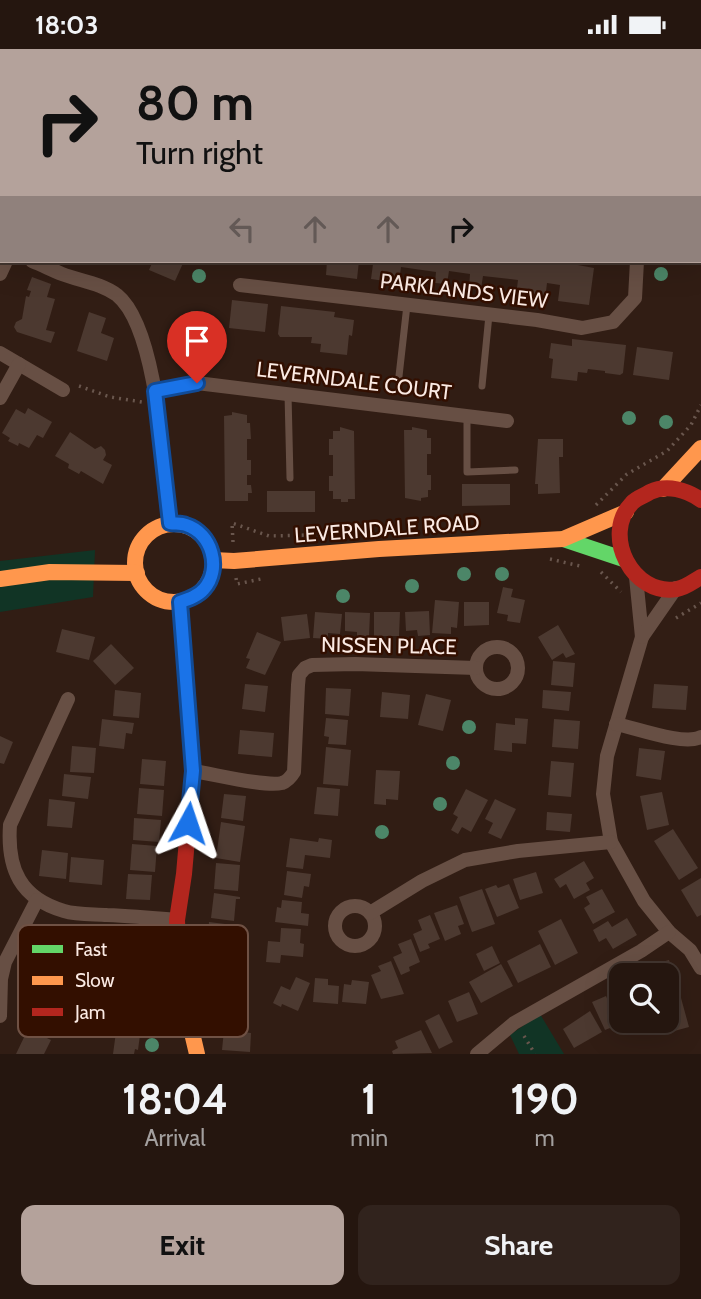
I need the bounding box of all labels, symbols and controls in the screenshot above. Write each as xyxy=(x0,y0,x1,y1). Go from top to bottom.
text: 18:03 xyxy=(35,9,98,41)
text: 80 m xyxy=(136,73,254,132)
icon: right xyxy=(21,77,112,168)
text: Turn right xyxy=(136,133,263,172)
icon: left xyxy=(223,210,261,248)
icon: ahead xyxy=(296,210,334,248)
icon: ahead xyxy=(369,210,407,248)
icon: right xyxy=(442,210,480,248)
street label: PARKLANDS VIEW xyxy=(379,268,549,313)
pin xyxy=(167,311,227,383)
icon: arrive xyxy=(178,322,216,360)
street label: LEVERNDALE COURT xyxy=(255,356,453,405)
street label: LEVERNDALE ROAD xyxy=(293,510,480,547)
street label: NISSEN PLACE xyxy=(321,632,457,659)
position arrow xyxy=(151,786,225,860)
legend xyxy=(18,925,248,1037)
text: Fast xyxy=(75,938,108,961)
map controls xyxy=(609,963,679,1033)
button: search xyxy=(609,963,679,1033)
text: Slow xyxy=(75,969,115,992)
text: Jam xyxy=(74,1001,105,1024)
text: 18:04 xyxy=(122,1073,228,1125)
text: 1 xyxy=(361,1073,377,1125)
text: 190 xyxy=(510,1073,579,1125)
text: Arrival xyxy=(144,1124,206,1152)
text: min xyxy=(350,1124,388,1152)
text: m xyxy=(534,1124,555,1152)
button: Exit xyxy=(21,1205,344,1285)
button: Share xyxy=(358,1205,680,1285)

